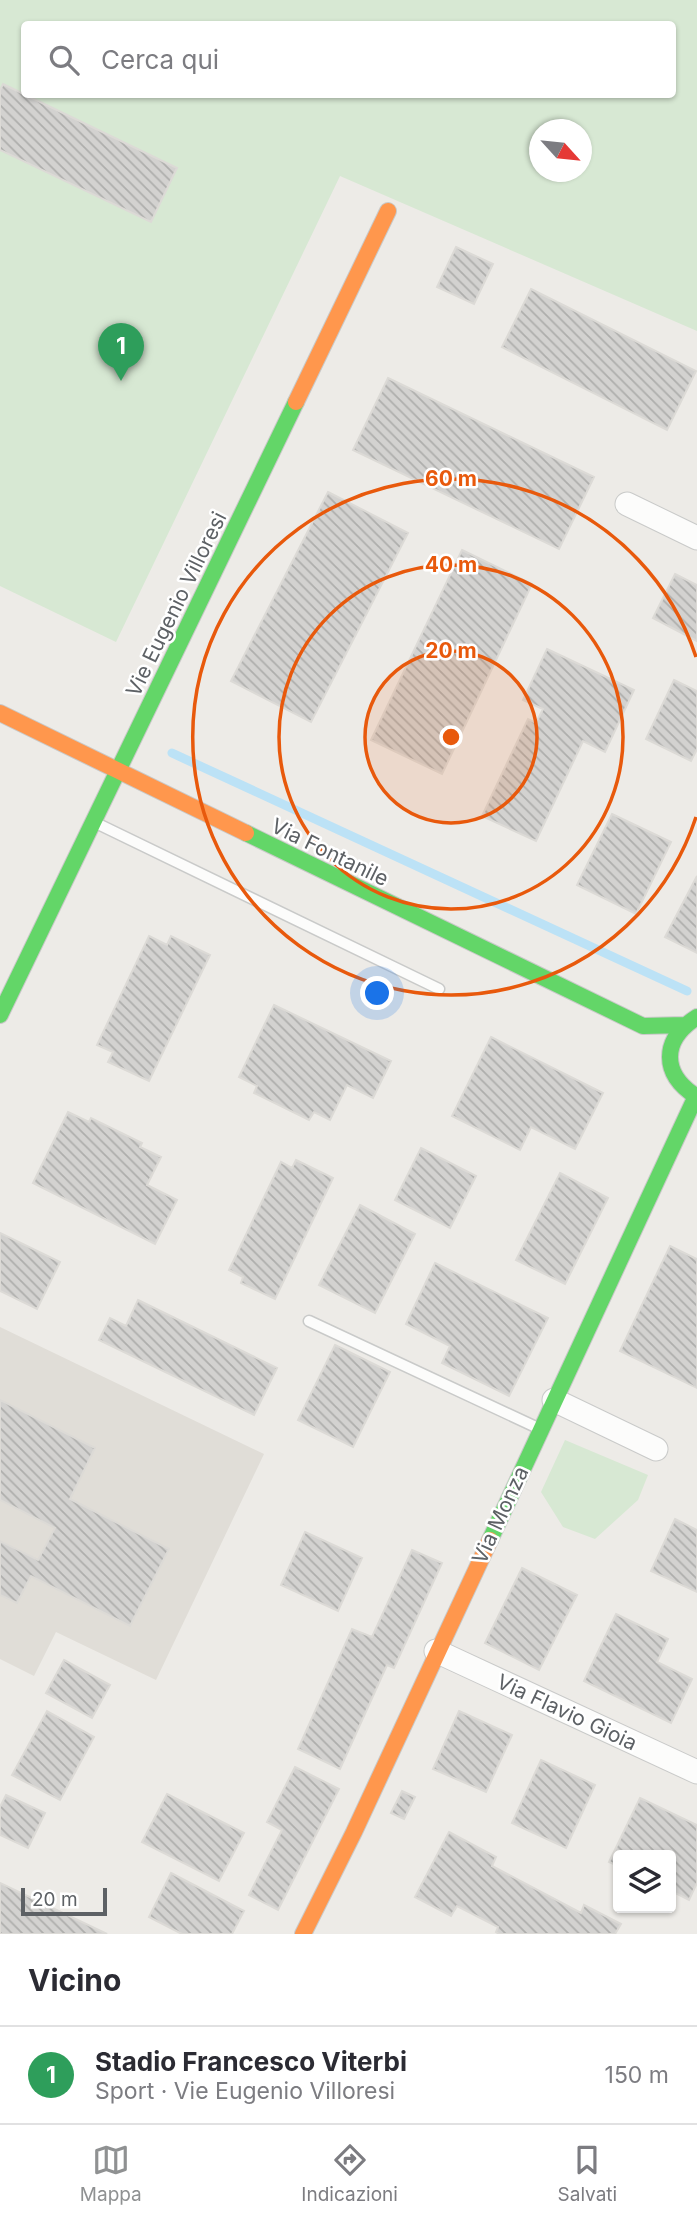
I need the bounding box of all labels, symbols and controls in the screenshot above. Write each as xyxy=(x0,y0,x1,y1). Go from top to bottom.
search box xyxy=(21,21,676,98)
icon: search xyxy=(45,41,83,79)
text: Cerca qui xyxy=(101,44,219,75)
north arrow xyxy=(529,119,592,182)
pin: 1 xyxy=(98,323,144,381)
text: 60 m xyxy=(425,466,477,491)
street label: Vie Eugenio Villoresi xyxy=(120,508,232,700)
text: 40 m xyxy=(425,552,477,577)
text: 20 m xyxy=(425,638,477,663)
centre of rings xyxy=(439,725,463,749)
street label: Via Fontanile xyxy=(267,813,393,891)
your location xyxy=(360,976,394,1010)
street label: Via Monza xyxy=(467,1462,533,1568)
street label: Via Flavio Gioia xyxy=(493,1669,641,1755)
map controls xyxy=(613,1850,676,1913)
button: layers xyxy=(613,1850,676,1913)
scale bar xyxy=(21,1885,107,1917)
text: 20 m xyxy=(32,1888,78,1911)
text: Vicino xyxy=(28,1962,121,1998)
text: Stadio Francesco Viterbi xyxy=(95,2046,407,2077)
text: 1 xyxy=(46,2061,56,2089)
text: 150 m xyxy=(605,2061,669,2089)
text: Sport · Vie Eugenio Villoresi xyxy=(95,2077,395,2105)
tab: Mappa xyxy=(80,2141,142,2206)
tab: Indicazioni xyxy=(301,2141,398,2206)
tab: Salvati xyxy=(558,2141,617,2206)

